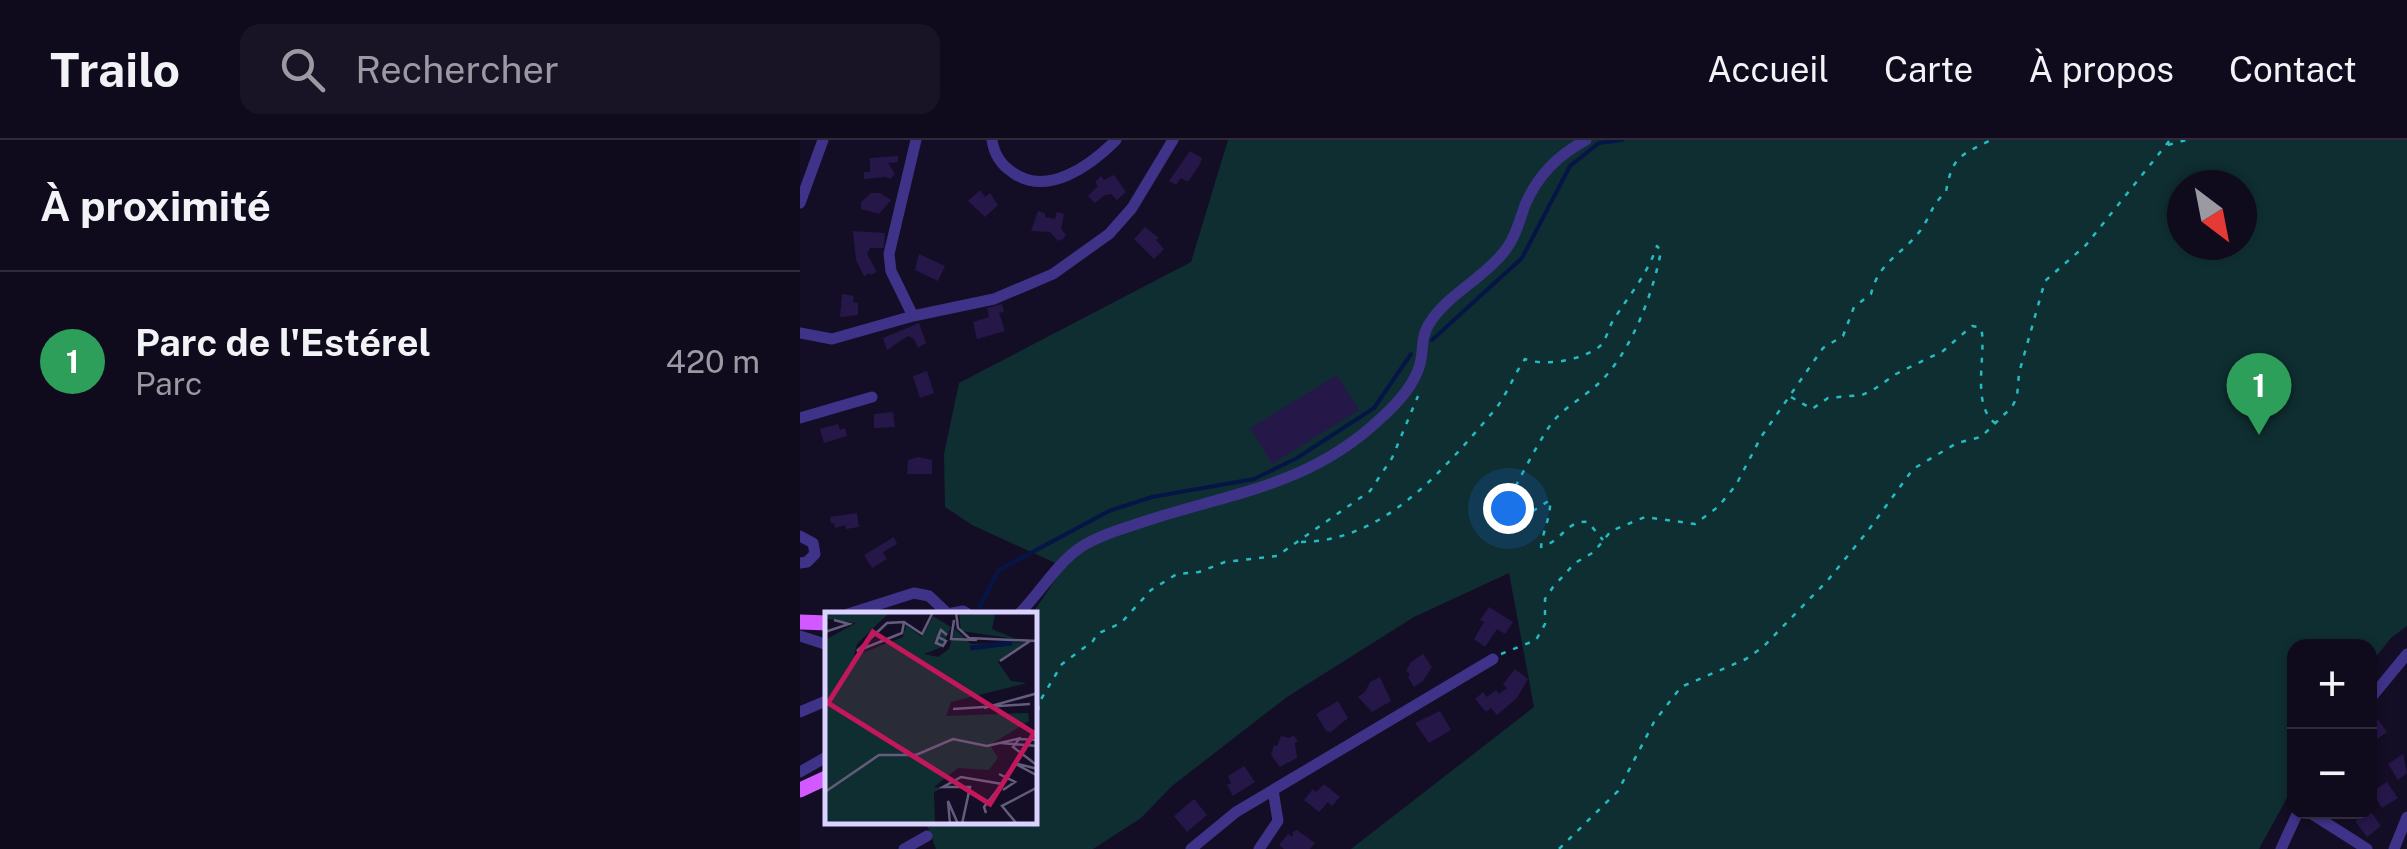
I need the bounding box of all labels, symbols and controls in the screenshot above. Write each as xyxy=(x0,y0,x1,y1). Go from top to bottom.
search box xyxy=(240,24,940,114)
text: Trailo xyxy=(50,41,180,98)
icon: search xyxy=(275,42,330,97)
text: Rechercher xyxy=(355,47,559,92)
text: Accueil xyxy=(1707,49,1829,90)
text: Carte xyxy=(1884,49,1973,90)
text: À propos xyxy=(2028,49,2174,90)
text: Contact xyxy=(2229,49,2357,90)
north arrow xyxy=(2167,170,2257,260)
text: À proximité xyxy=(40,181,271,230)
text: Parc de l'Estérel xyxy=(135,320,431,365)
text: 1 xyxy=(66,343,79,380)
text: 420 m xyxy=(666,343,760,380)
pin: 1 xyxy=(2226,352,2292,435)
text: Parc xyxy=(135,365,202,402)
your location xyxy=(1483,483,1534,534)
inset map xyxy=(825,612,1038,824)
map controls xyxy=(2287,639,2377,819)
button: + xyxy=(2287,639,2377,729)
button: − xyxy=(2287,729,2377,819)

